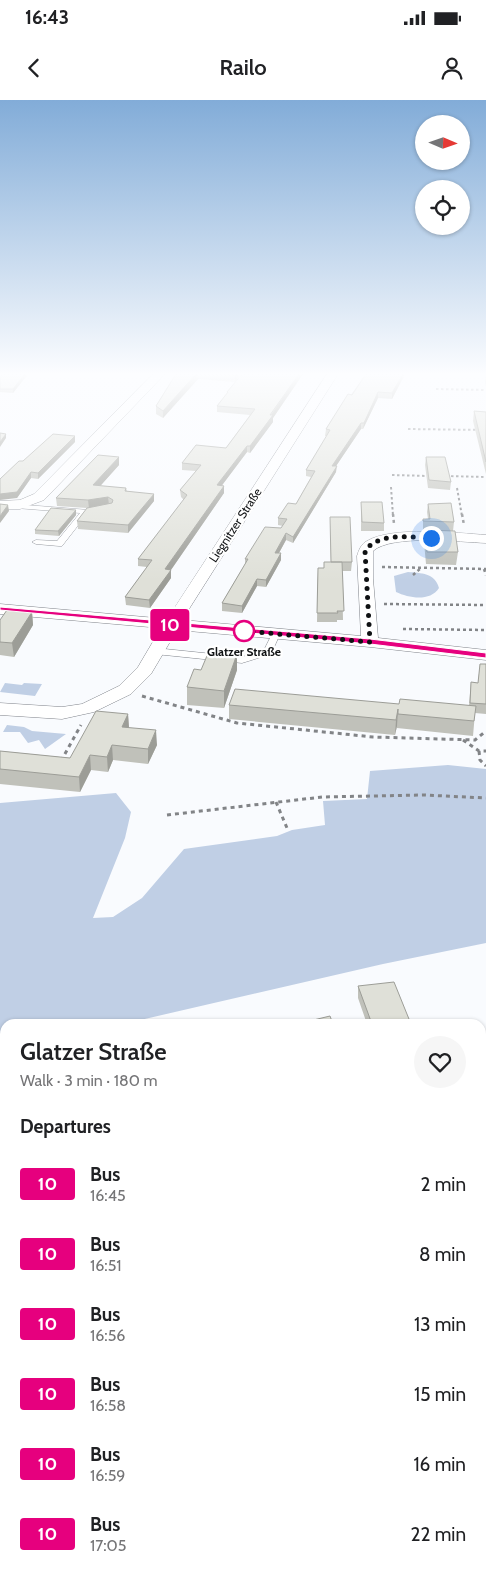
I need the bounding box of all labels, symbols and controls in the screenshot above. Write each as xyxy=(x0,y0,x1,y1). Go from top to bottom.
text: 16:43 xyxy=(25,6,69,29)
icon: back xyxy=(20,54,48,82)
text: Railo xyxy=(219,54,267,81)
icon: person xyxy=(438,54,466,82)
north arrow xyxy=(415,115,470,170)
map controls xyxy=(415,115,470,235)
button: locate xyxy=(415,180,470,235)
street label: Liegnitzer Straße xyxy=(205,485,265,565)
your location xyxy=(419,526,444,551)
line badge: 10 xyxy=(148,609,192,641)
text: 10 xyxy=(160,614,180,636)
marker: Glatzer Straße xyxy=(233,620,255,642)
place label: Glatzer Straße xyxy=(207,644,281,659)
button: heart xyxy=(414,1036,466,1088)
text: Glatzer Straße xyxy=(20,1037,167,1066)
text: Walk · 3 min · 180 m xyxy=(20,1071,157,1090)
text: Departures xyxy=(20,1115,111,1138)
text: Bus xyxy=(90,1163,120,1186)
text: 10 xyxy=(38,1173,57,1195)
text: 2 min xyxy=(420,1173,466,1196)
text: 16:45 xyxy=(90,1186,126,1205)
text: Bus xyxy=(90,1233,120,1256)
text: 10 xyxy=(38,1243,57,1265)
text: 8 min xyxy=(419,1243,466,1266)
text: 16:51 xyxy=(90,1256,122,1275)
text: Bus xyxy=(90,1303,120,1326)
text: 10 xyxy=(38,1313,57,1335)
text: 13 min xyxy=(414,1313,466,1336)
text: 16:56 xyxy=(90,1326,125,1345)
text: Bus xyxy=(90,1373,120,1396)
text: 10 xyxy=(38,1383,57,1405)
text: 15 min xyxy=(414,1383,466,1406)
text: 16:58 xyxy=(90,1396,126,1415)
text: Bus xyxy=(90,1443,120,1466)
text: 10 xyxy=(38,1453,57,1475)
text: 16 min xyxy=(413,1453,466,1476)
text: 16:59 xyxy=(90,1466,125,1485)
text: Bus xyxy=(90,1513,120,1536)
text: 10 xyxy=(38,1523,57,1545)
text: 22 min xyxy=(411,1523,466,1546)
text: 17:05 xyxy=(90,1536,126,1555)

